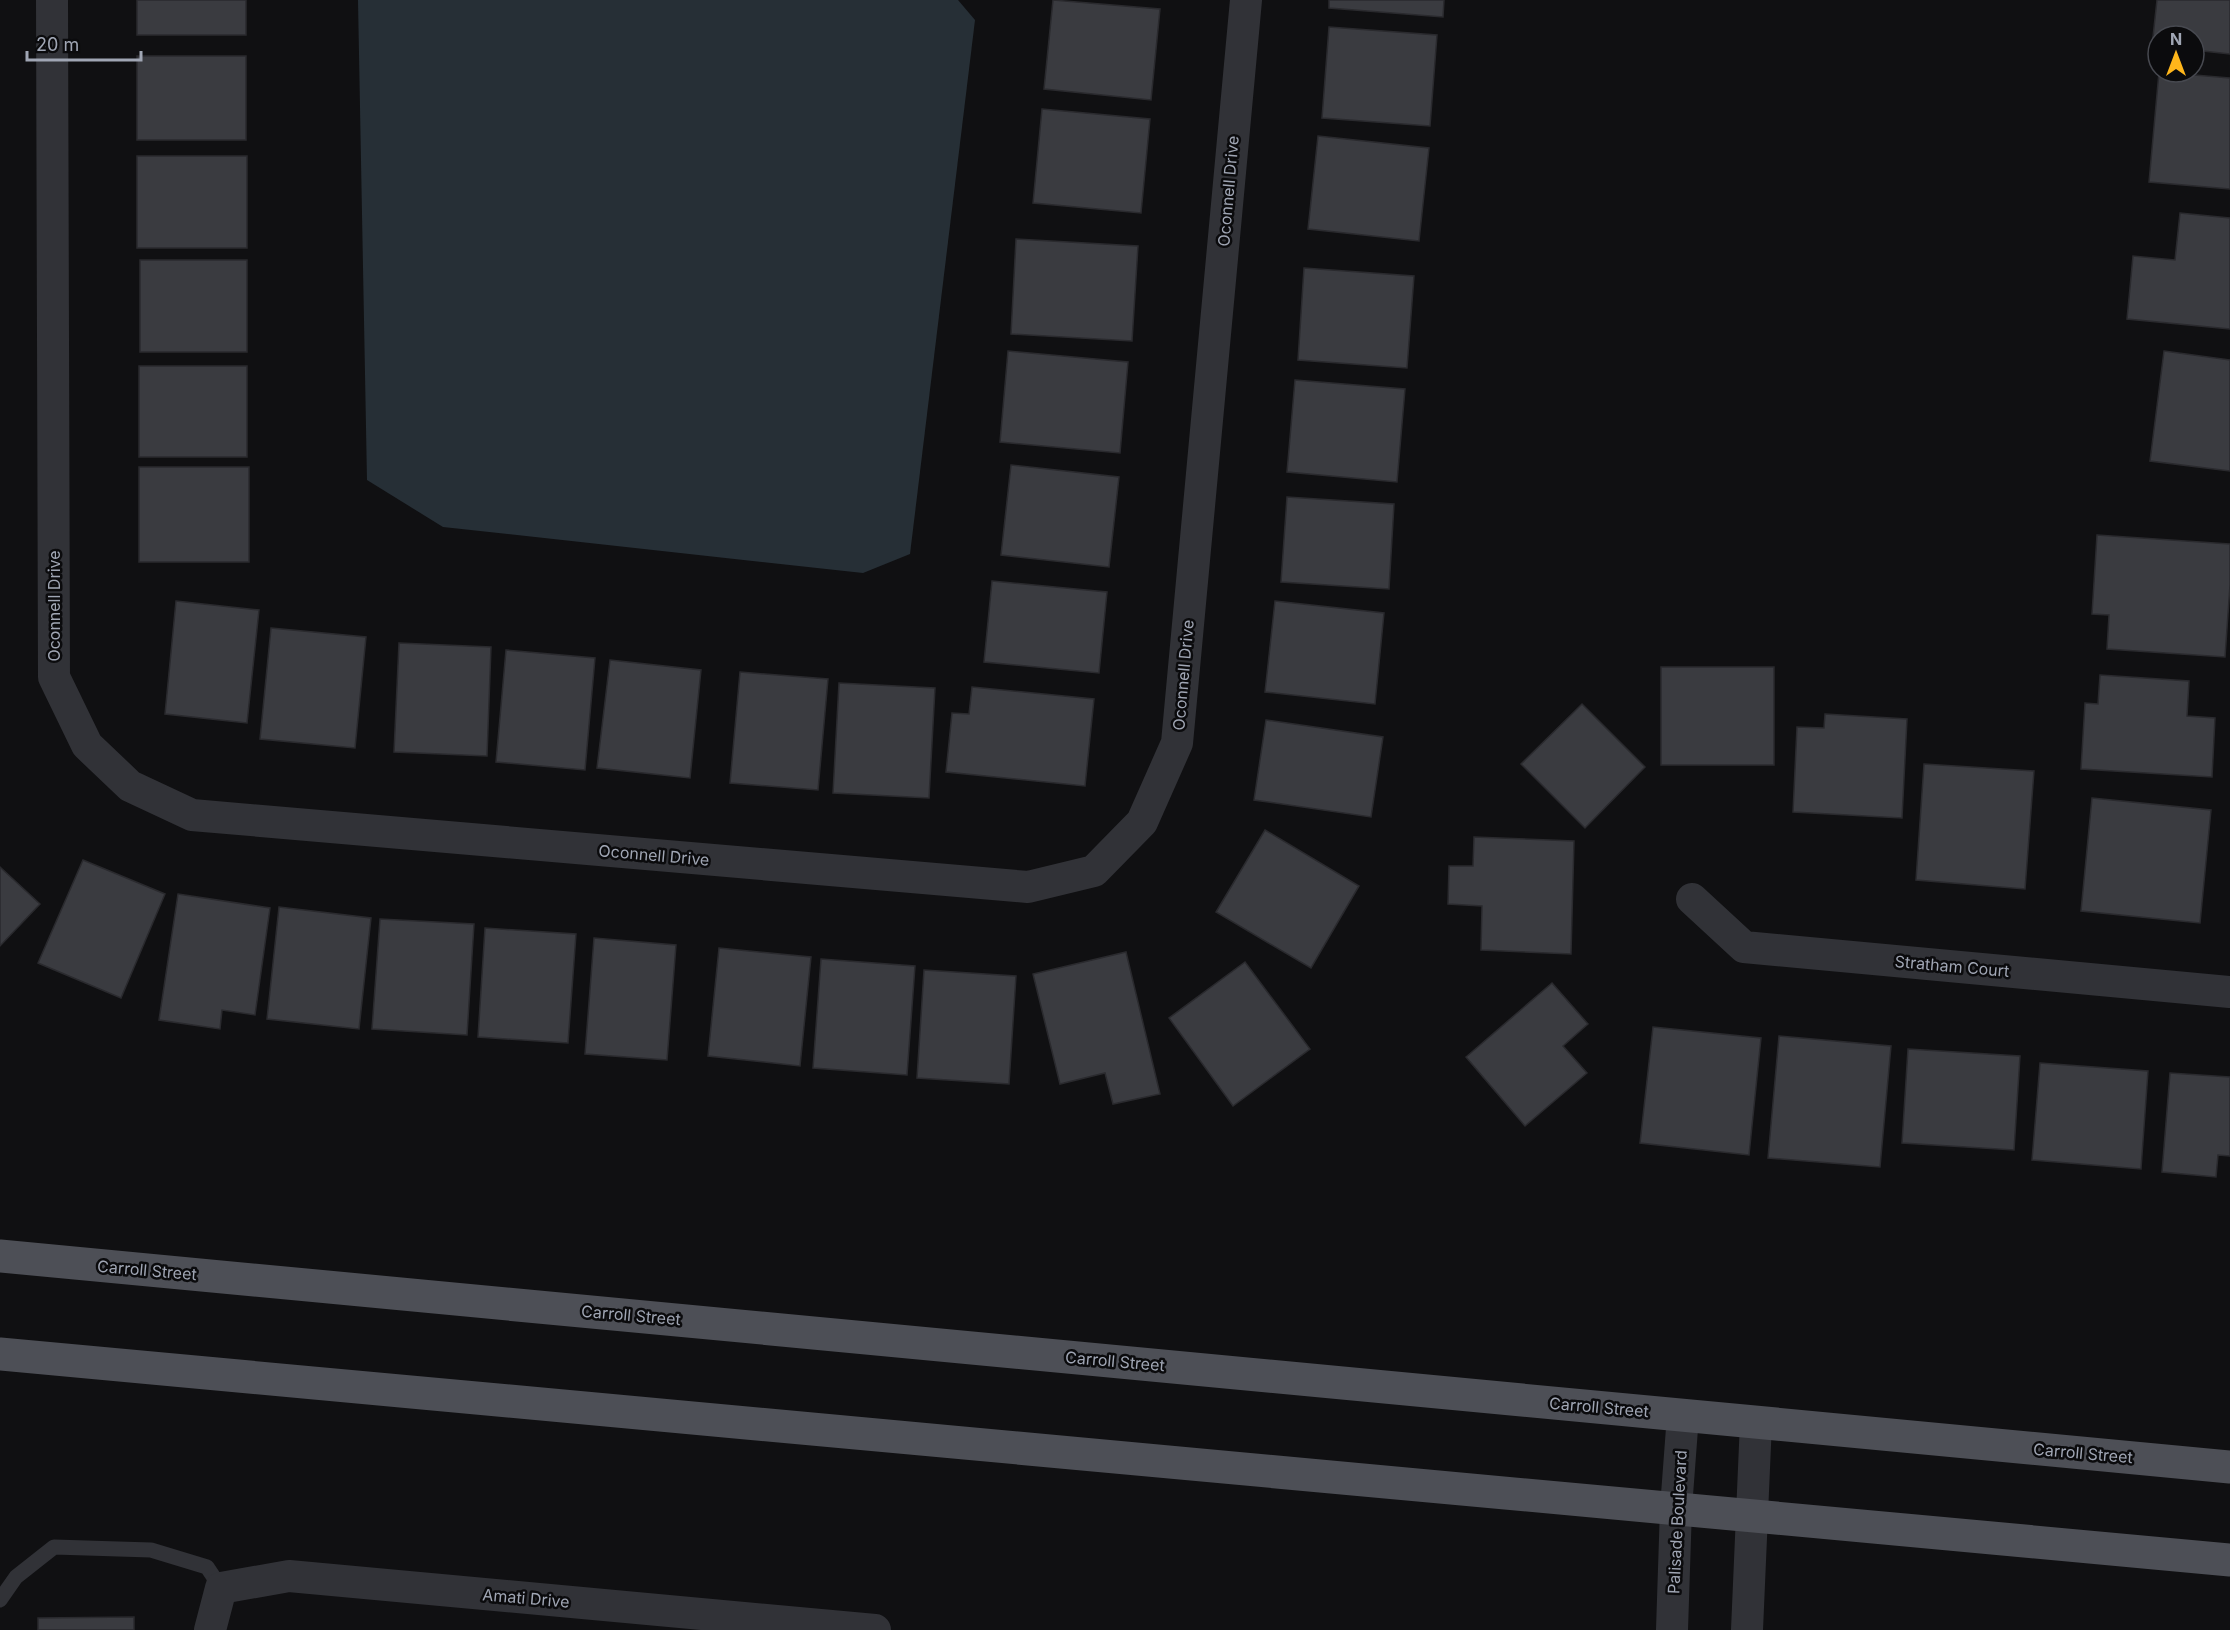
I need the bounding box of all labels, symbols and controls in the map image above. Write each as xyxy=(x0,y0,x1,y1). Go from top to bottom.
scale bar xyxy=(27,24,141,62)
north arrow xyxy=(2146,24,2206,84)
text: N xyxy=(2170,29,2182,49)
text: 20 m xyxy=(36,34,79,55)
street label: Oconnell Drive xyxy=(1213,135,1243,247)
street label: Oconnell Drive xyxy=(44,550,64,662)
street label: Oconnell Drive xyxy=(1168,619,1198,731)
street label: Oconnell Drive xyxy=(598,840,710,870)
street label: Stratham Court xyxy=(1894,951,2010,981)
street label: Carroll Street xyxy=(96,1256,198,1284)
street label: Carroll Street xyxy=(580,1301,682,1329)
street label: Carroll Street xyxy=(1064,1347,1166,1375)
street label: Carroll Street xyxy=(1548,1393,1650,1421)
street label: Carroll Street xyxy=(2032,1439,2134,1467)
street label: Palisade Boulevard xyxy=(1663,1450,1691,1594)
street label: Amati Drive xyxy=(482,1584,570,1612)

